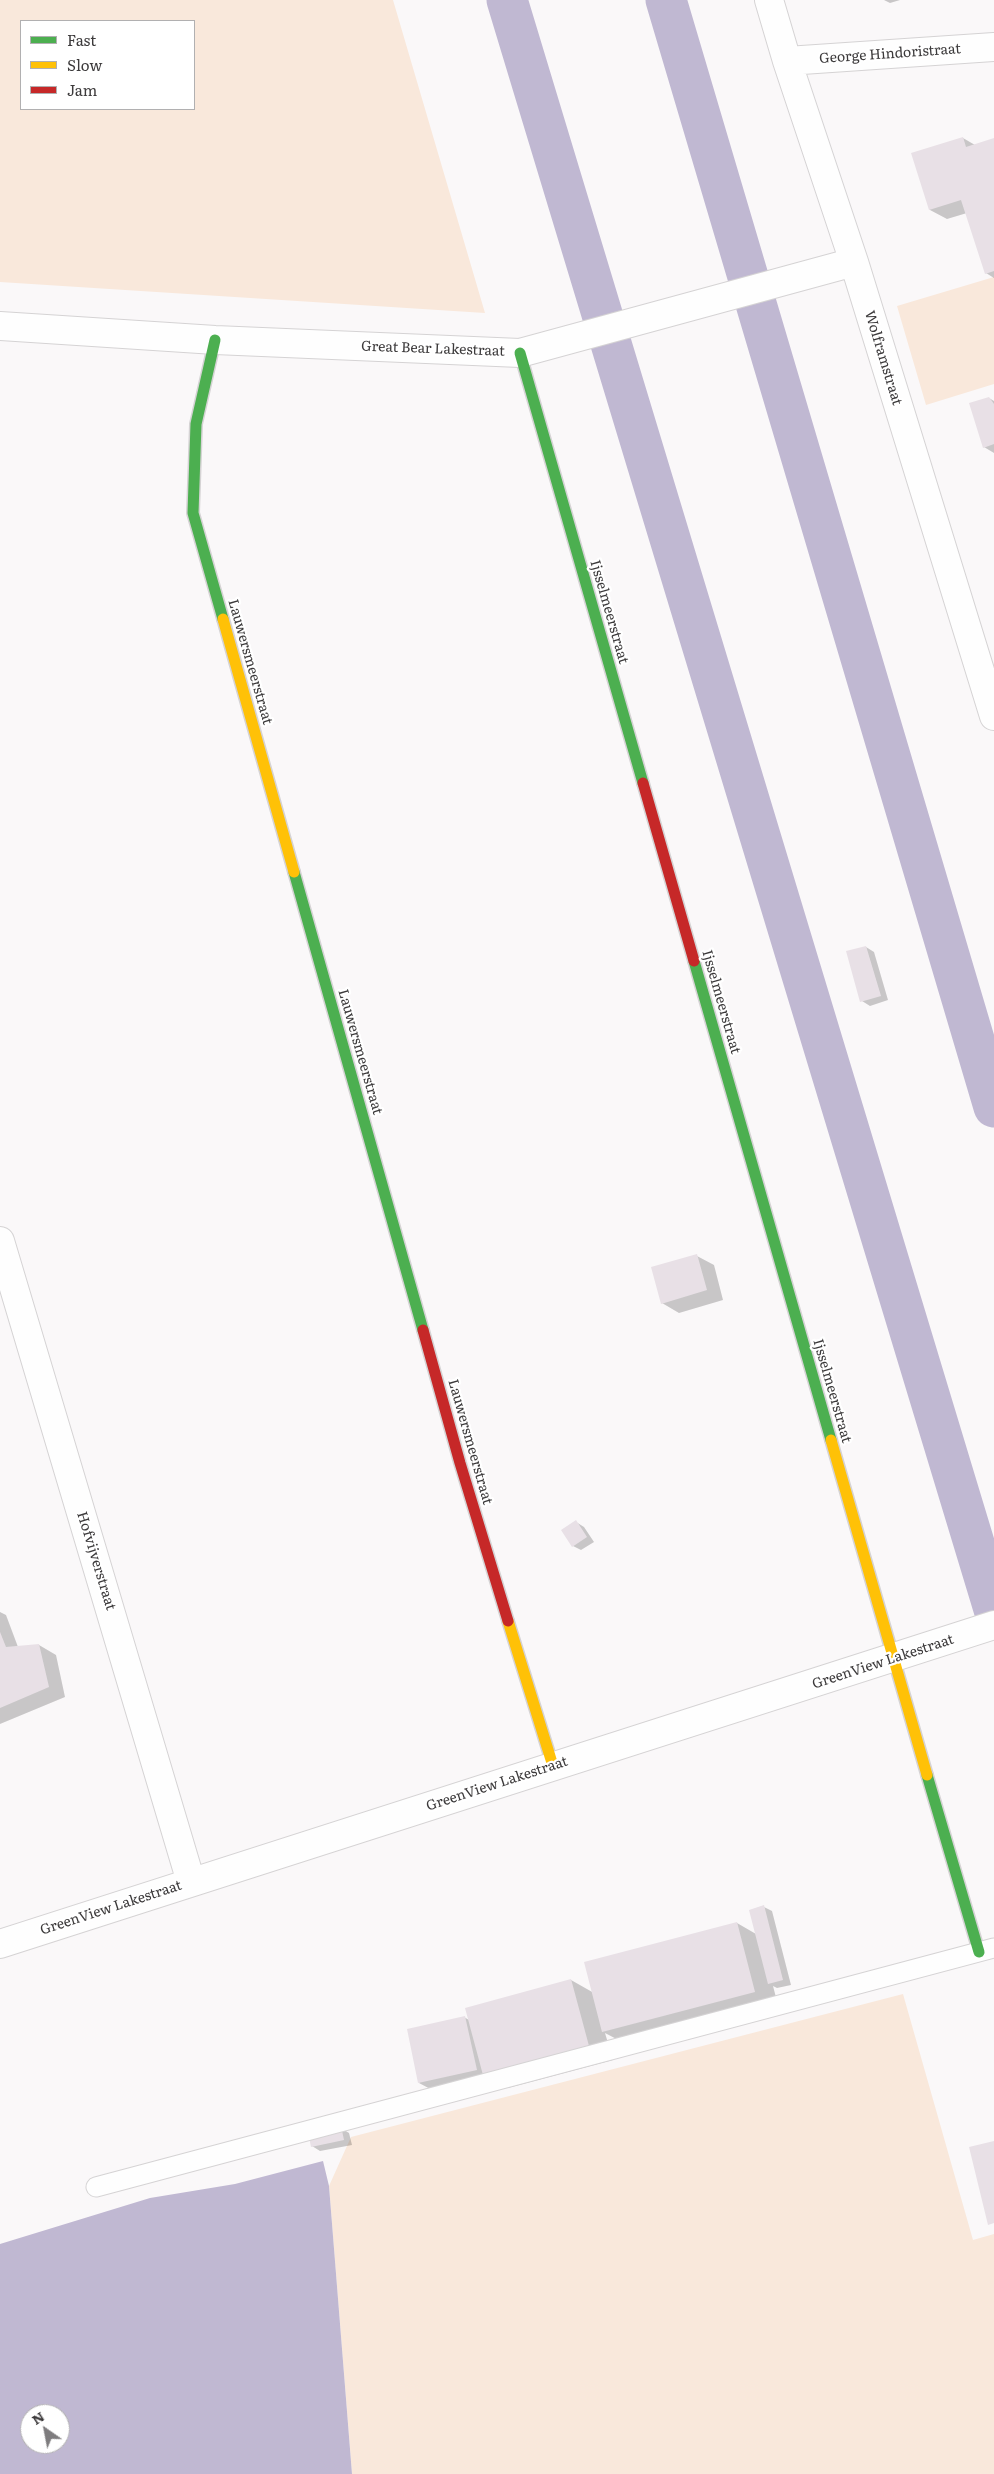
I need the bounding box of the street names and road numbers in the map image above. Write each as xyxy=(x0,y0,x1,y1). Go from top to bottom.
street label: George Hindoristraat xyxy=(819,41,961,67)
street label: Wolframstraat xyxy=(861,309,905,407)
street label: Great Bear Lakestraat xyxy=(361,338,505,360)
street label: Ijsselmeerstraat xyxy=(586,558,632,666)
street label: Lauwersmeerstraat xyxy=(224,597,276,727)
street label: Ijsselmeerstraat xyxy=(698,948,744,1056)
street label: Lauwersmeerstraat xyxy=(334,987,386,1117)
street label: Ijsselmeerstraat xyxy=(809,1337,855,1445)
street label: Lauwersmeerstraat xyxy=(444,1377,496,1507)
street label: Hofvijverstraat xyxy=(73,1510,119,1612)
street label: GreenView Lakestraat xyxy=(810,1631,956,1693)
street label: GreenView Lakestraat xyxy=(424,1753,570,1815)
street label: GreenView Lakestraat xyxy=(38,1877,184,1939)

